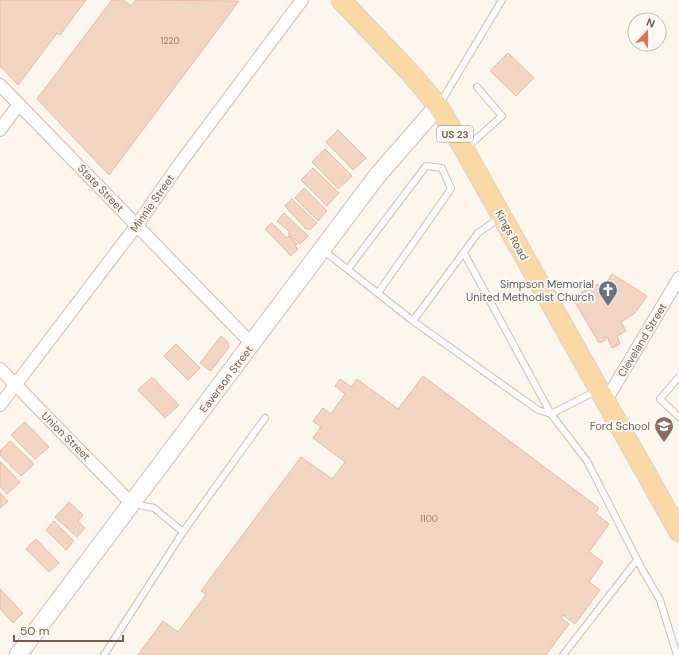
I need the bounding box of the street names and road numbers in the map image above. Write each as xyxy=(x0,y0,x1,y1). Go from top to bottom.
road number: US 23 xyxy=(437,126,473,142)
street label: State Street xyxy=(75,161,127,215)
street label: Minnie Street xyxy=(127,171,177,235)
street label: Kings Road xyxy=(492,207,532,263)
street label: Cleveland Street xyxy=(614,300,670,380)
street label: Eaverson Street xyxy=(196,343,256,415)
street label: Union Street xyxy=(39,409,93,463)

